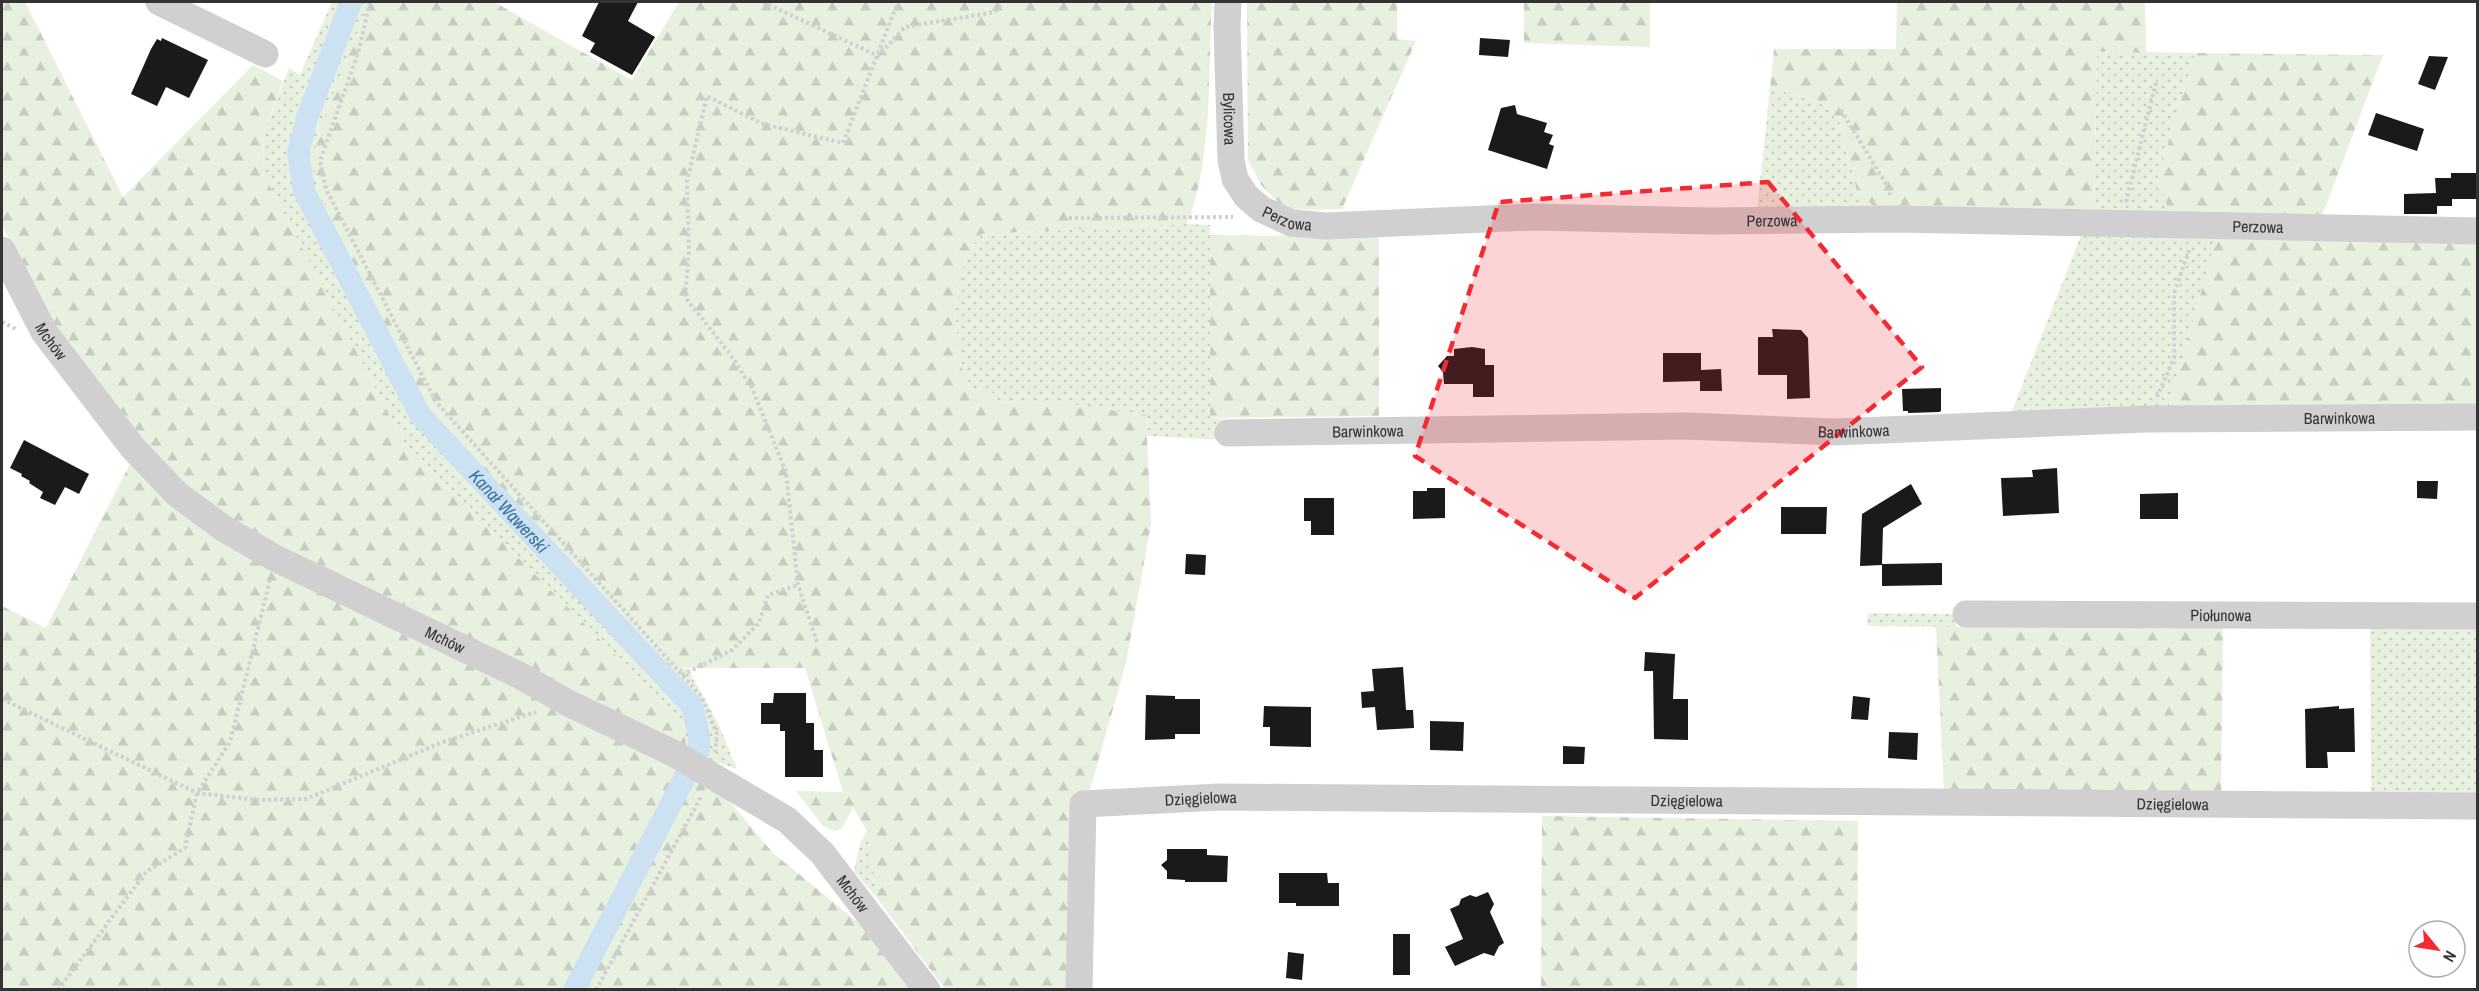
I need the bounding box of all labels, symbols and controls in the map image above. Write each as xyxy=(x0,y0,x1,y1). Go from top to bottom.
street label: Bylicowa xyxy=(1218,92,1242,146)
street label: Perzowa xyxy=(1259,200,1313,236)
street label: Perzowa xyxy=(1746,209,1798,232)
street label: Perzowa xyxy=(2232,215,2284,238)
street label: Mchów xyxy=(30,319,73,365)
street label: Barwinkowa xyxy=(2304,407,2376,429)
street label: Barwinkowa xyxy=(1332,419,1405,442)
street label: Barwinkowa xyxy=(1818,419,1891,443)
water label: Kanał Wawerski xyxy=(464,463,555,558)
street label: Piołunowa xyxy=(2190,604,2252,626)
street label: Mchów xyxy=(422,621,469,659)
street label: Dzięgielowa xyxy=(1164,786,1238,811)
street label: Dzięgielowa xyxy=(1651,789,1724,812)
street label: Dzięgielowa xyxy=(2137,793,2210,815)
street label: Mchów xyxy=(832,870,875,917)
north arrow xyxy=(2407,919,2467,979)
text: N xyxy=(2438,947,2462,966)

